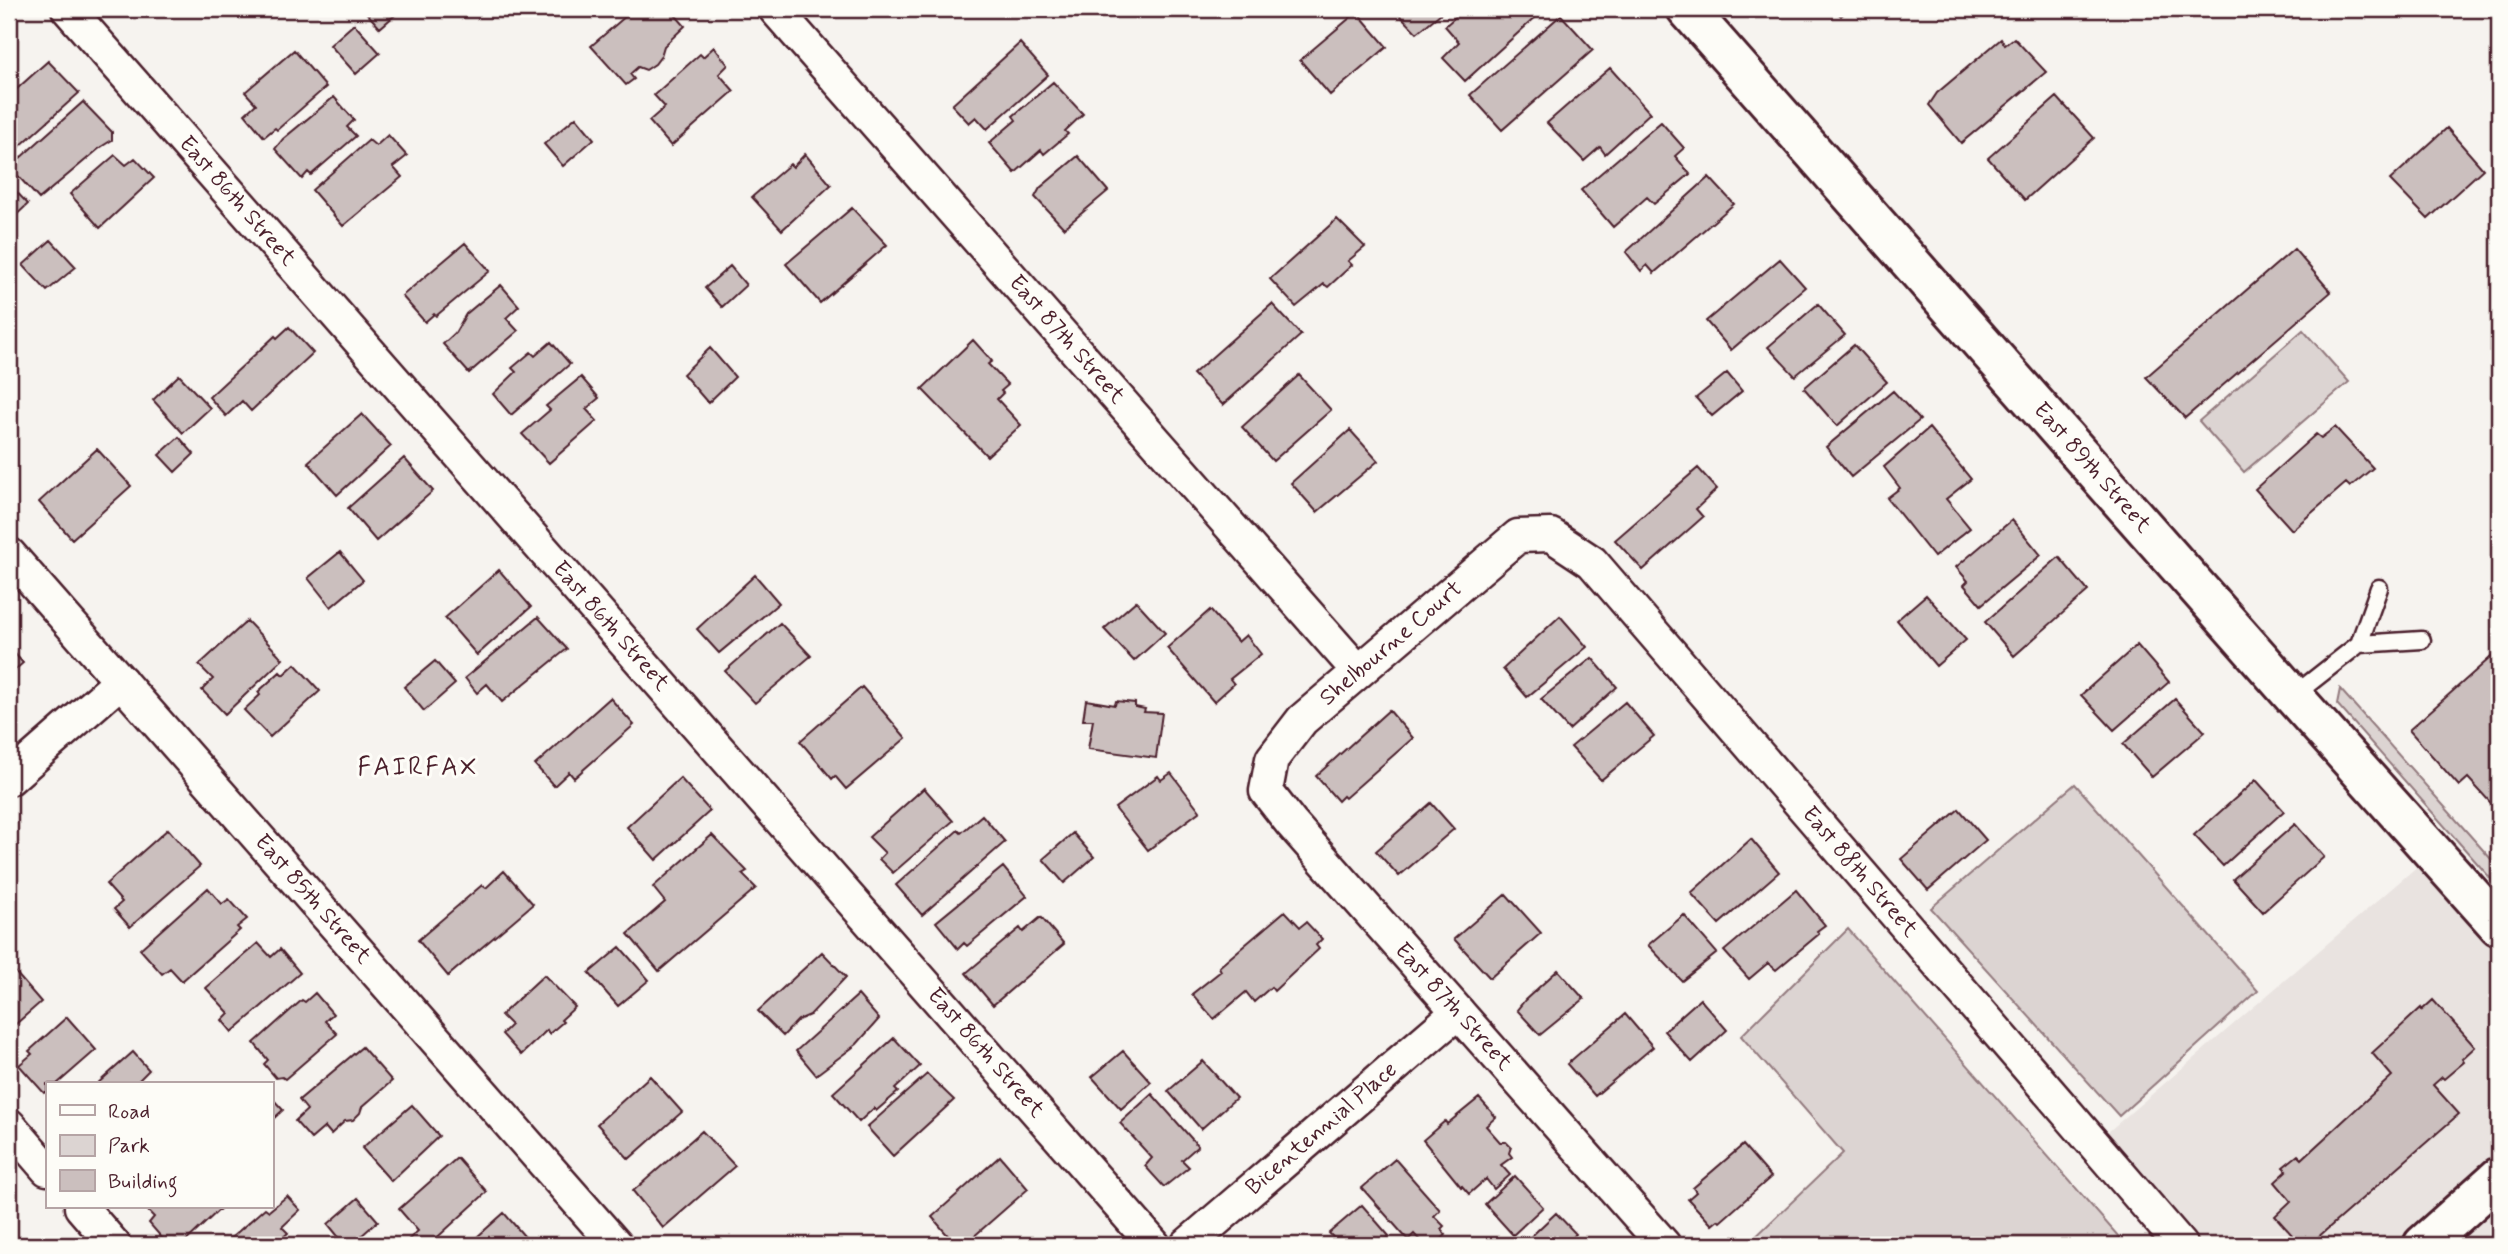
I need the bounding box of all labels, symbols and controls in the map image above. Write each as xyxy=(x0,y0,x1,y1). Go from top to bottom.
street label: East 86th Street xyxy=(172,130,303,273)
street label: East 87th Street xyxy=(1001,269,1132,411)
street label: East 89th Street xyxy=(2026,396,2158,540)
street label: East 86th Street xyxy=(545,555,676,698)
street label: Shelbourne Court xyxy=(1314,574,1469,713)
district label: FAIRFAX xyxy=(358,751,478,785)
street label: East 88th Street xyxy=(1795,800,1925,944)
street label: East 85th Street xyxy=(247,828,378,971)
street label: East 87th Street xyxy=(1387,936,1519,1078)
street label: East 86th Street xyxy=(920,982,1051,1125)
street label: Bicentennial Place xyxy=(1240,1055,1404,1203)
legend xyxy=(46,1082,273,1208)
text: Road xyxy=(108,1098,150,1126)
text: Park xyxy=(108,1132,150,1160)
text: Building xyxy=(108,1168,178,1198)

